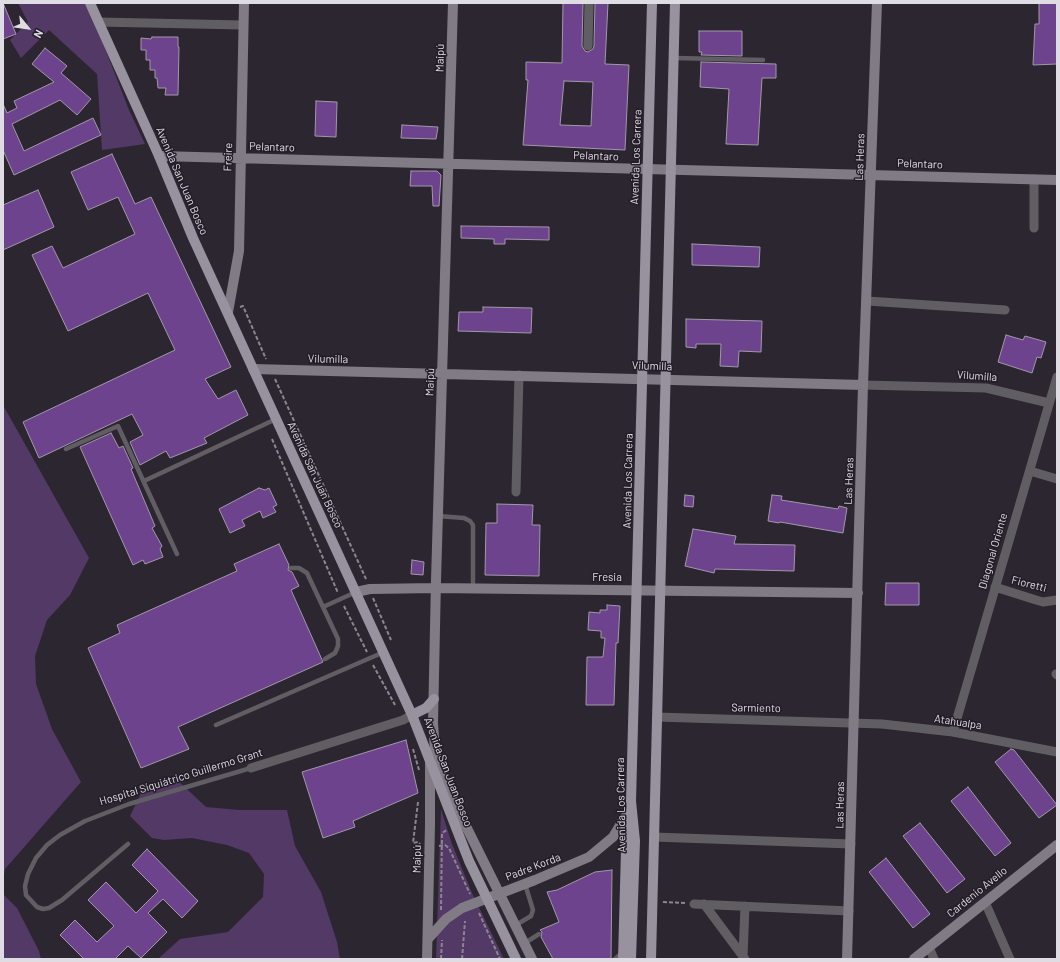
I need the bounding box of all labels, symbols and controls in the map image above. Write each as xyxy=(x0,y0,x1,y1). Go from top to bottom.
north arrow xyxy=(8,8,48,48)
text: N xyxy=(31,28,46,40)
street label: Maipú xyxy=(433,44,447,72)
street label: Avenida Los Carrera xyxy=(628,109,644,205)
street label: Avenida San Juan Bosco xyxy=(153,125,211,237)
street label: Las Heras xyxy=(853,133,867,181)
street label: Pelantaro xyxy=(249,140,295,154)
street label: Freire xyxy=(221,143,235,171)
street label: Pelantaro xyxy=(573,149,619,163)
street label: Pelantaro xyxy=(897,157,943,171)
street label: Vilumilla xyxy=(308,352,348,366)
street label: Vilumilla xyxy=(632,359,672,373)
street label: Maipú xyxy=(423,368,437,396)
street label: Vilumilla xyxy=(956,368,998,384)
street label: Avenida San Juan Bosco xyxy=(285,420,345,530)
street label: Avenida Los Carrera xyxy=(621,433,635,529)
street label: Las Heras xyxy=(842,457,856,505)
street label: Diagonal Oriente xyxy=(976,511,1010,591)
street label: Fresia xyxy=(592,570,622,584)
street label: Fioretti xyxy=(1010,573,1048,595)
street label: Sarmiento xyxy=(731,701,781,715)
street label: Atahualpa xyxy=(933,712,983,732)
street label: Avenida San Juan Bosco xyxy=(421,716,475,828)
street label: Hospital Siquiátrico Guillermo Grant xyxy=(98,746,264,808)
street label: Avenida Los Carrera xyxy=(614,757,628,853)
street label: Las Heras xyxy=(833,781,847,829)
street label: Maipú xyxy=(410,845,424,873)
street label: Padre Korda xyxy=(503,850,563,884)
street label: Cardenio Avello xyxy=(944,864,1010,920)

